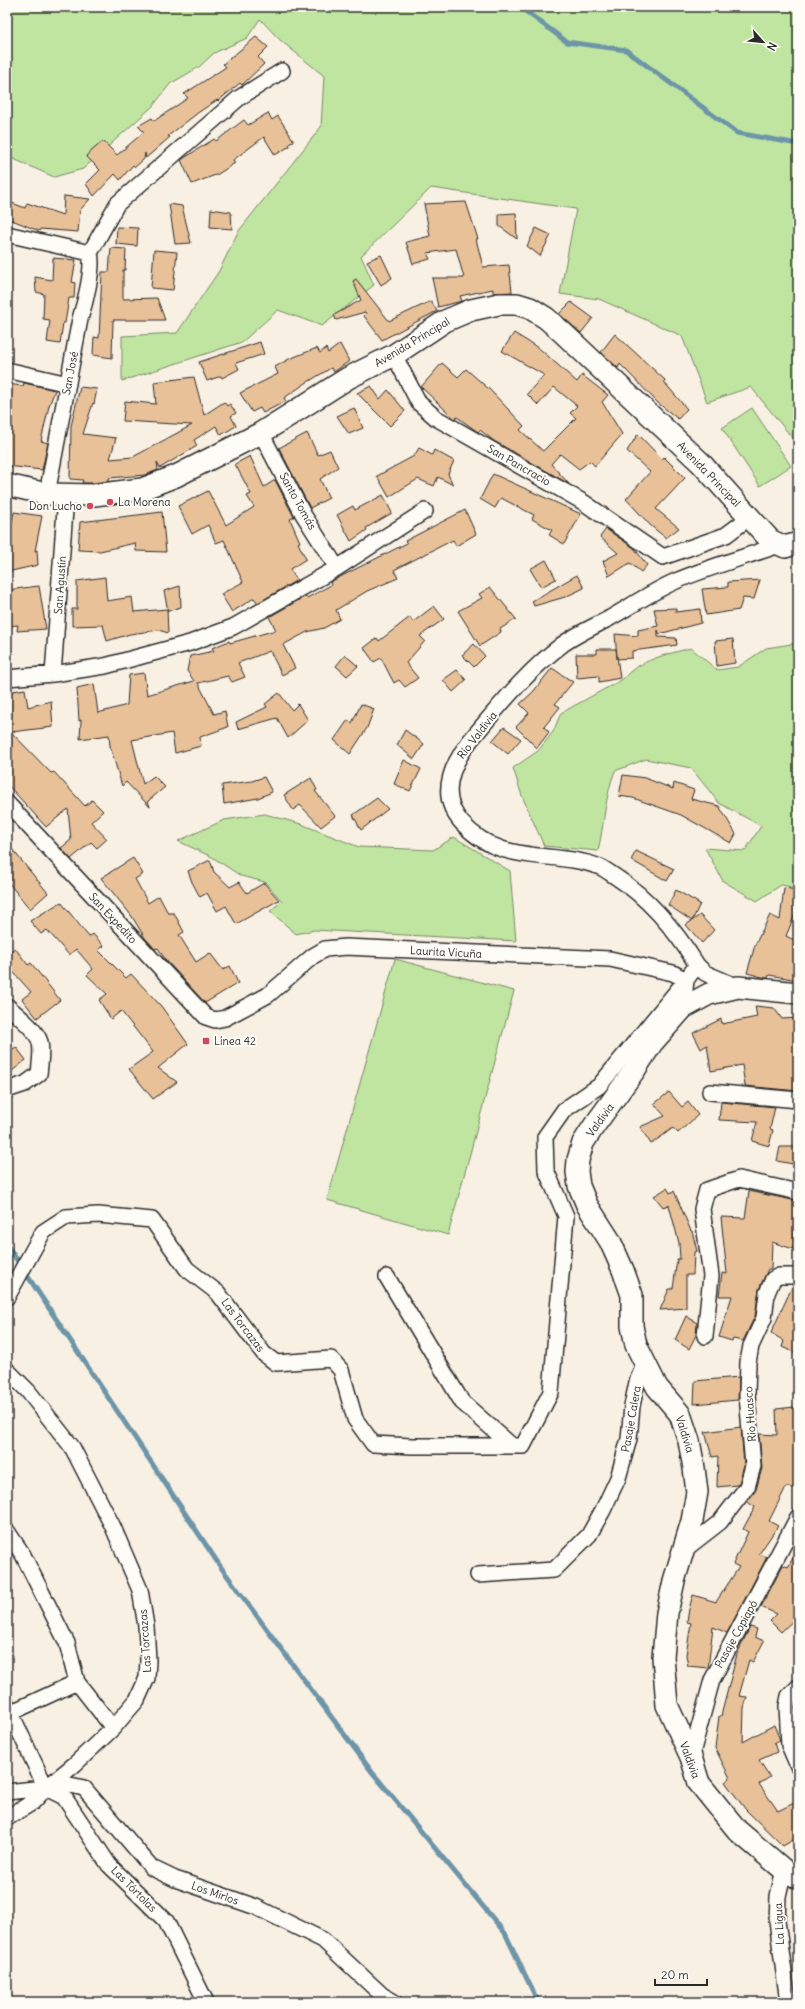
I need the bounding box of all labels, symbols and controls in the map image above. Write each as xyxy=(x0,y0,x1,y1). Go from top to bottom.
north arrow xyxy=(743,22,783,62)
text: N xyxy=(764,40,780,53)
street label: Avenida Principal xyxy=(372,314,452,370)
street label: San José xyxy=(59,350,81,396)
street label: Avenida Principal xyxy=(674,438,744,510)
street label: San Pancracio xyxy=(485,441,553,489)
street label: Santo Tomás xyxy=(277,470,319,532)
place label: La Morena xyxy=(118,495,171,509)
marker: La Morena xyxy=(105,497,115,507)
place label: Don Lucho xyxy=(29,499,82,513)
marker: Don Lucho xyxy=(85,501,95,511)
street label: San Agustín xyxy=(51,555,69,615)
street label: Río Valdivia xyxy=(454,708,500,762)
street label: San Expedito xyxy=(86,890,140,946)
street label: Laurita Vicuña xyxy=(410,943,482,961)
place label: Línea 42 xyxy=(214,1034,256,1048)
marker: Línea 42 xyxy=(201,1036,211,1046)
street label: Valdivia xyxy=(583,1100,617,1140)
street label: Las Torcazas xyxy=(218,1295,268,1355)
street label: Pasaje Calera xyxy=(618,1385,644,1453)
street label: Río Huasco xyxy=(741,1386,759,1442)
street label: Valdivia xyxy=(673,1414,697,1454)
street label: Pasaje Copiapó xyxy=(712,1598,760,1670)
street label: Las Torcazas xyxy=(136,1609,154,1673)
street label: Valdivia xyxy=(677,1740,703,1780)
street label: Las Tórtolas xyxy=(108,1863,160,1915)
street label: Los Mirlos xyxy=(189,1878,241,1908)
street label: La Ligua xyxy=(771,1903,787,1945)
scale bar xyxy=(655,1961,707,1987)
text: 20 m xyxy=(661,1967,689,1982)

